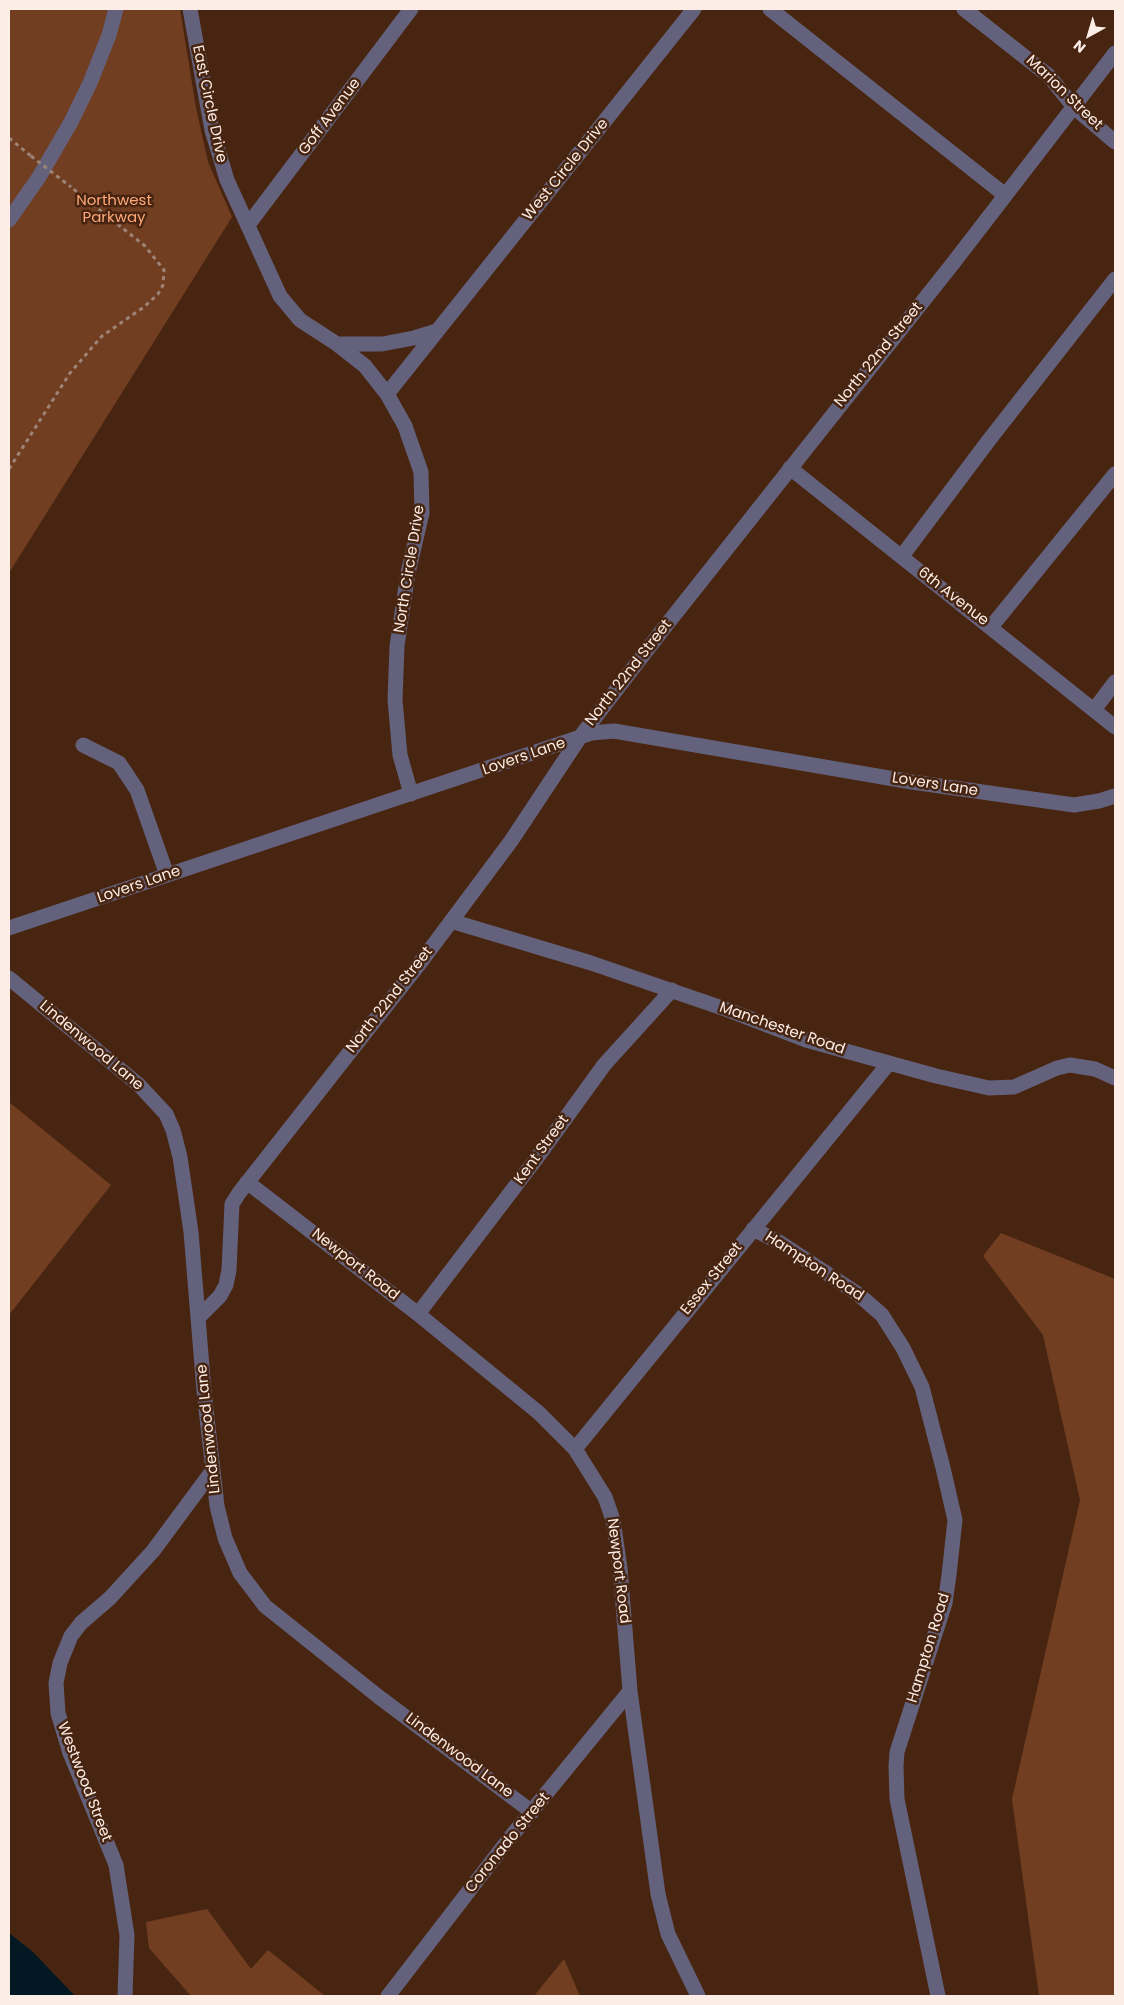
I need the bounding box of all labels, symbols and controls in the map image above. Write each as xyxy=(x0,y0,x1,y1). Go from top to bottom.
north arrow xyxy=(1064,10,1114,60)
text: N xyxy=(1069,36,1090,58)
street label: East Circle Drive xyxy=(188,44,230,164)
street label: Marion Street xyxy=(1022,52,1106,134)
street label: Goff Avenue xyxy=(295,75,365,159)
street label: West Circle Drive xyxy=(519,115,613,225)
park label: Northwest Parkway xyxy=(76,192,152,227)
street label: North 22nd Street xyxy=(831,299,927,411)
street label: North Circle Drive xyxy=(391,504,429,634)
street label: 6th Avenue xyxy=(914,564,992,630)
street label: North 22nd Street xyxy=(582,616,676,730)
street label: Lovers Lane xyxy=(480,734,568,780)
street label: Lovers Lane xyxy=(891,769,979,801)
street label: Lovers Lane xyxy=(95,862,183,908)
street label: North 22nd Street xyxy=(343,943,437,1057)
street label: Lindenwood Lane xyxy=(35,997,147,1095)
street label: Manchester Road xyxy=(717,999,847,1059)
street label: Kent Street xyxy=(511,1112,573,1188)
street label: Newport Road xyxy=(308,1225,402,1305)
street label: Hampton Road xyxy=(761,1228,867,1306)
street label: Essex Street xyxy=(677,1239,747,1319)
street label: Lindenwood Lane xyxy=(193,1363,225,1495)
street label: Newport Road xyxy=(603,1517,633,1625)
street label: Hampton Road xyxy=(904,1591,954,1705)
street label: Lindenwood Lane xyxy=(402,1710,516,1802)
street label: Westwood Street xyxy=(53,1720,115,1844)
street label: Coronado Street xyxy=(462,1789,554,1897)

